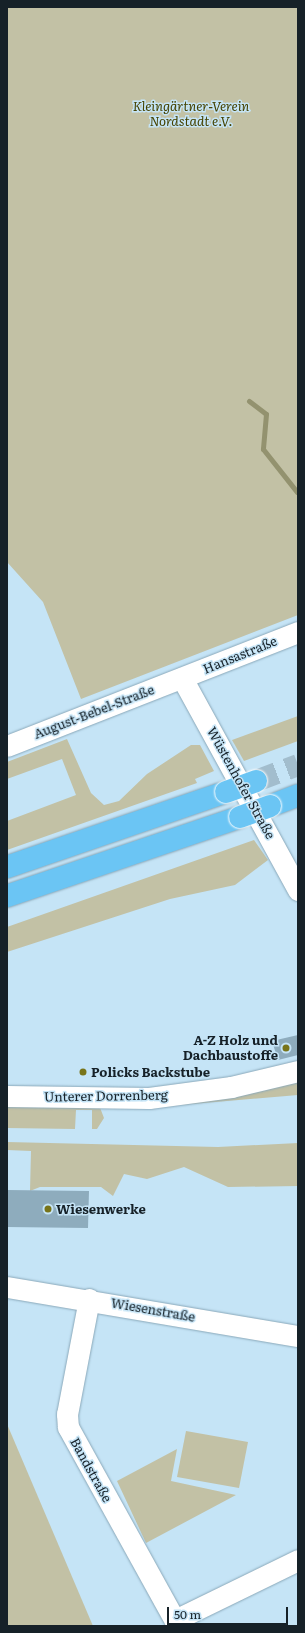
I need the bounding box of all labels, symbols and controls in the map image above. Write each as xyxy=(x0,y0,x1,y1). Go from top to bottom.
park label: Kleingärtner-Verein Nordstadt e.V. xyxy=(133,99,249,130)
street label: Hansastraße xyxy=(201,633,279,677)
street label: August-Bebel-Straße xyxy=(32,682,156,742)
street label: Wüstenhofer Straße xyxy=(204,724,278,842)
place label: A-Z Holz und Dachbaustoffe xyxy=(183,1033,278,1064)
marker: A-Z Holz und Dachbaustoffe xyxy=(281,1043,291,1053)
place label: Policks Backstube xyxy=(91,1064,210,1080)
marker: Policks Backstube xyxy=(78,1067,88,1077)
street label: Unterer Dorrenberg xyxy=(44,1087,168,1105)
place label: Wiesenwerke xyxy=(56,1201,146,1217)
marker: Wiesenwerke xyxy=(43,1204,53,1214)
street label: Wiesenstraße xyxy=(110,1295,196,1325)
street label: Bandstraße xyxy=(67,1435,115,1505)
scale bar xyxy=(169,1599,290,1625)
text: 50 m xyxy=(174,1605,201,1623)

